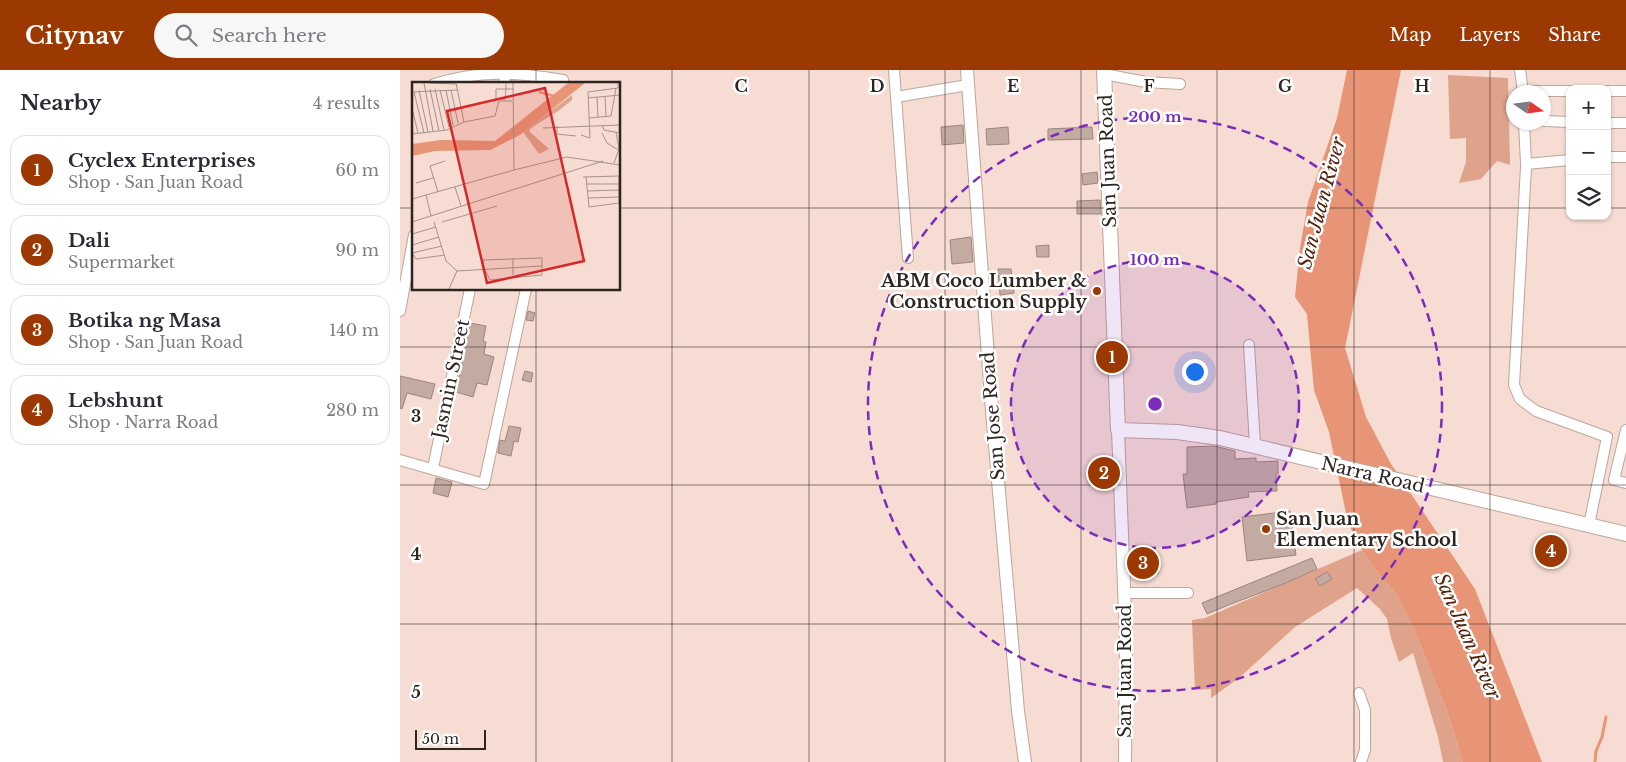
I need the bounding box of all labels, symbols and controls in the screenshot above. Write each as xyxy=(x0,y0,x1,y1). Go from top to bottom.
search box xyxy=(154,13,504,58)
text: Citynav xyxy=(25,21,124,50)
icon: search xyxy=(172,21,200,49)
text: Search here xyxy=(212,24,327,47)
text: Map xyxy=(1390,24,1431,46)
text: Layers xyxy=(1459,24,1520,46)
text: Share xyxy=(1548,24,1601,46)
text: C xyxy=(734,76,748,96)
text: D xyxy=(870,76,884,96)
text: E xyxy=(1007,76,1019,96)
text: F xyxy=(1143,76,1155,96)
text: G xyxy=(1278,76,1292,96)
text: H xyxy=(1414,76,1430,96)
inset map xyxy=(412,82,620,290)
north arrow xyxy=(1506,85,1551,130)
map controls xyxy=(1566,85,1611,220)
button: + xyxy=(1566,85,1611,130)
text: Nearby xyxy=(20,90,101,116)
text: 4 results xyxy=(313,93,380,113)
street label: San Juan Road xyxy=(1095,94,1121,228)
text: 200 m xyxy=(1129,107,1182,126)
button: − xyxy=(1566,130,1611,175)
water label: San Juan River xyxy=(1293,133,1350,272)
text: Cyclex Enterprises xyxy=(68,149,256,172)
text: 1 xyxy=(34,160,40,180)
text: 60 m xyxy=(336,160,379,180)
text: Shop · San Juan Road xyxy=(68,172,243,192)
button: layers xyxy=(1566,175,1611,220)
text: Dali xyxy=(68,229,110,252)
text: 2 xyxy=(32,240,42,260)
text: 90 m xyxy=(336,240,379,260)
text: 100 m xyxy=(1130,250,1180,269)
text: Supermarket xyxy=(68,252,175,272)
place label: ABM Coco Lumber & Construction Supply xyxy=(880,270,1087,313)
marker: ABM Coco Lumber & Construction Supply xyxy=(1091,285,1103,297)
text: Botika ng Masa xyxy=(68,309,221,332)
street label: Jasmin Street xyxy=(427,317,474,443)
text: 3 xyxy=(32,320,42,340)
text: 140 m xyxy=(329,320,379,340)
text: Shop · San Juan Road xyxy=(68,332,243,352)
pin: 1 xyxy=(1096,338,1128,376)
street label: San Jose Road xyxy=(976,351,1010,481)
your location xyxy=(1182,359,1208,385)
text: Lebshunt xyxy=(68,389,163,412)
centre of rings xyxy=(1146,395,1164,413)
text: 4 xyxy=(32,400,42,420)
text: 280 m xyxy=(326,400,379,420)
text: 3 xyxy=(411,406,421,426)
text: Shop · Narra Road xyxy=(68,412,218,432)
street label: Narra Road xyxy=(1319,452,1427,498)
pin: 2 xyxy=(1088,454,1120,492)
place label: San Juan Elementary School xyxy=(1276,508,1458,551)
marker: San Juan Elementary School xyxy=(1260,523,1272,535)
pin: 4 xyxy=(1535,532,1567,570)
text: 4 xyxy=(411,544,421,564)
pin: 3 xyxy=(1127,544,1159,582)
water label: San Juan River xyxy=(1429,570,1506,704)
street label: San Juan Road xyxy=(1114,604,1136,738)
text: 5 xyxy=(411,682,421,702)
scale bar xyxy=(415,727,486,750)
text: 50 m xyxy=(422,730,459,748)

